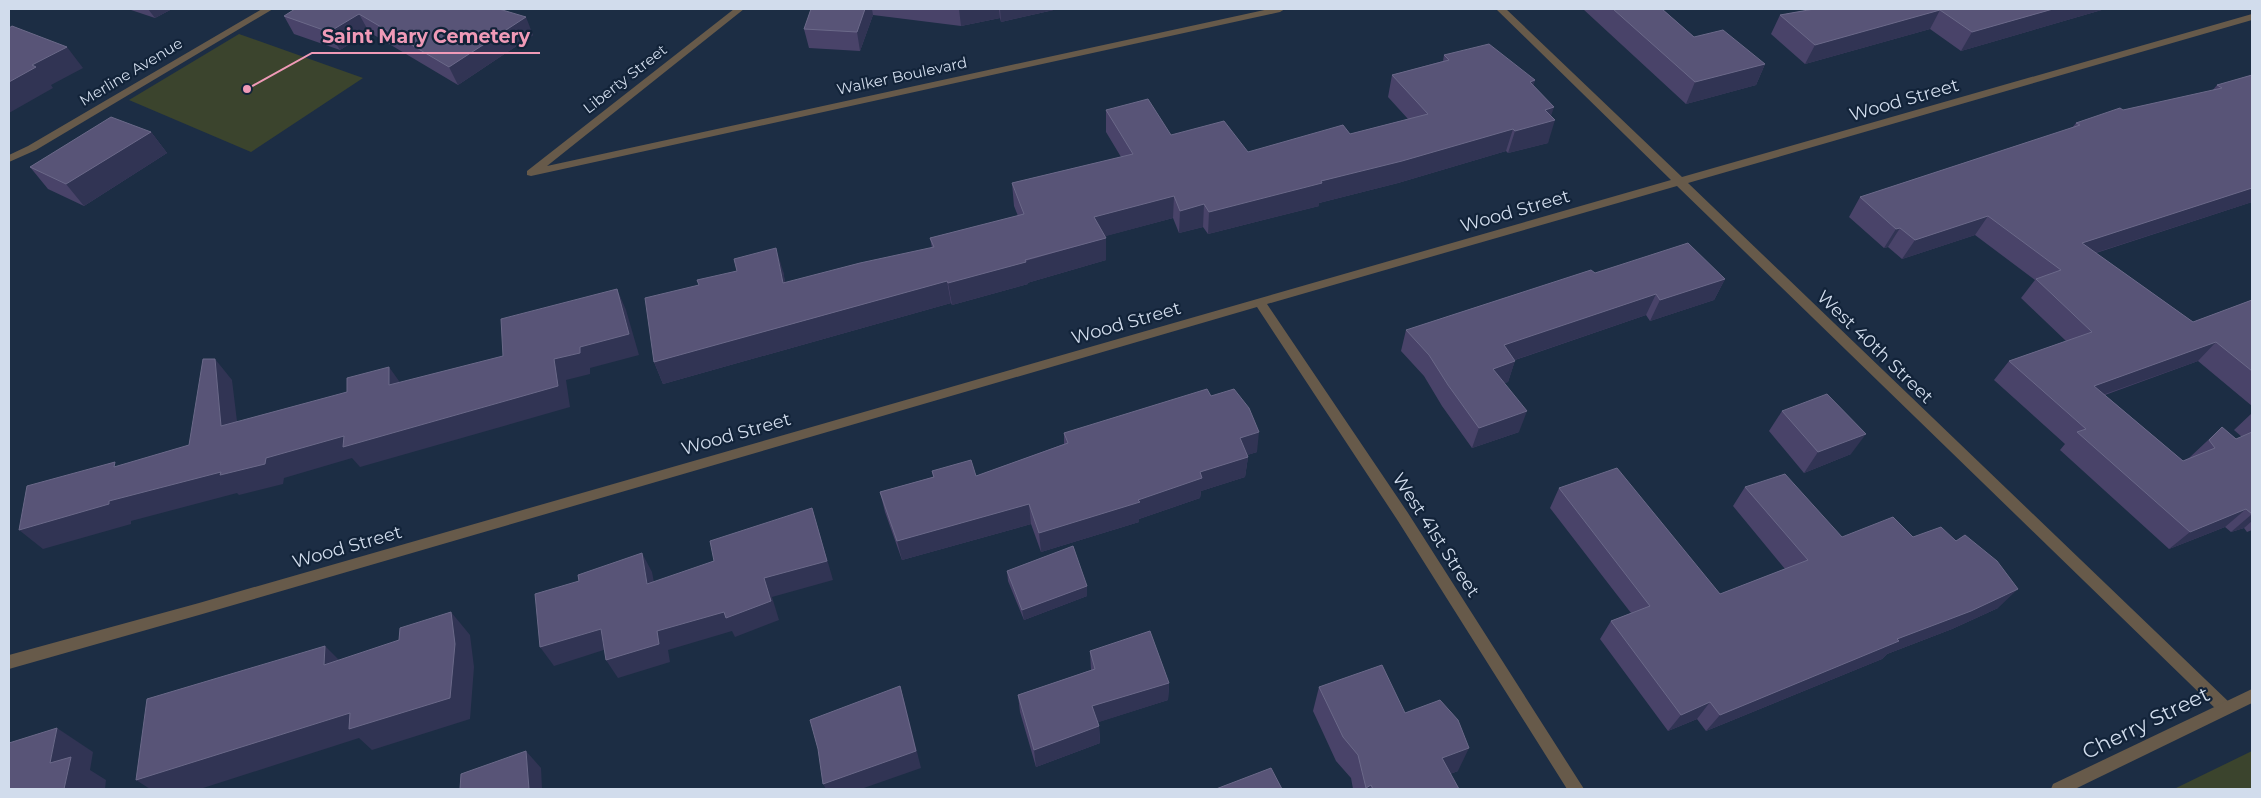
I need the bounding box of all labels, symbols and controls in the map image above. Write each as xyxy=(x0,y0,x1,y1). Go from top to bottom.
callout: Saint Mary Cemetery xyxy=(312,19,540,53)
text: Saint Mary Cemetery xyxy=(322,25,531,48)
street label: Merline Avenue xyxy=(76,33,186,110)
street label: Liberty Street xyxy=(579,40,670,117)
street label: Walker Boulevard xyxy=(835,52,969,99)
street label: Wood Street xyxy=(1847,74,1961,126)
street label: Wood Street xyxy=(1458,185,1572,237)
street label: West 40th Street xyxy=(1812,286,1938,408)
street label: Wood Street xyxy=(1069,297,1183,349)
street label: Wood Street xyxy=(679,408,793,460)
street label: West 41st Street xyxy=(1388,469,1484,601)
street label: Wood Street xyxy=(290,521,404,573)
street label: Cherry Street xyxy=(2078,681,2214,764)

